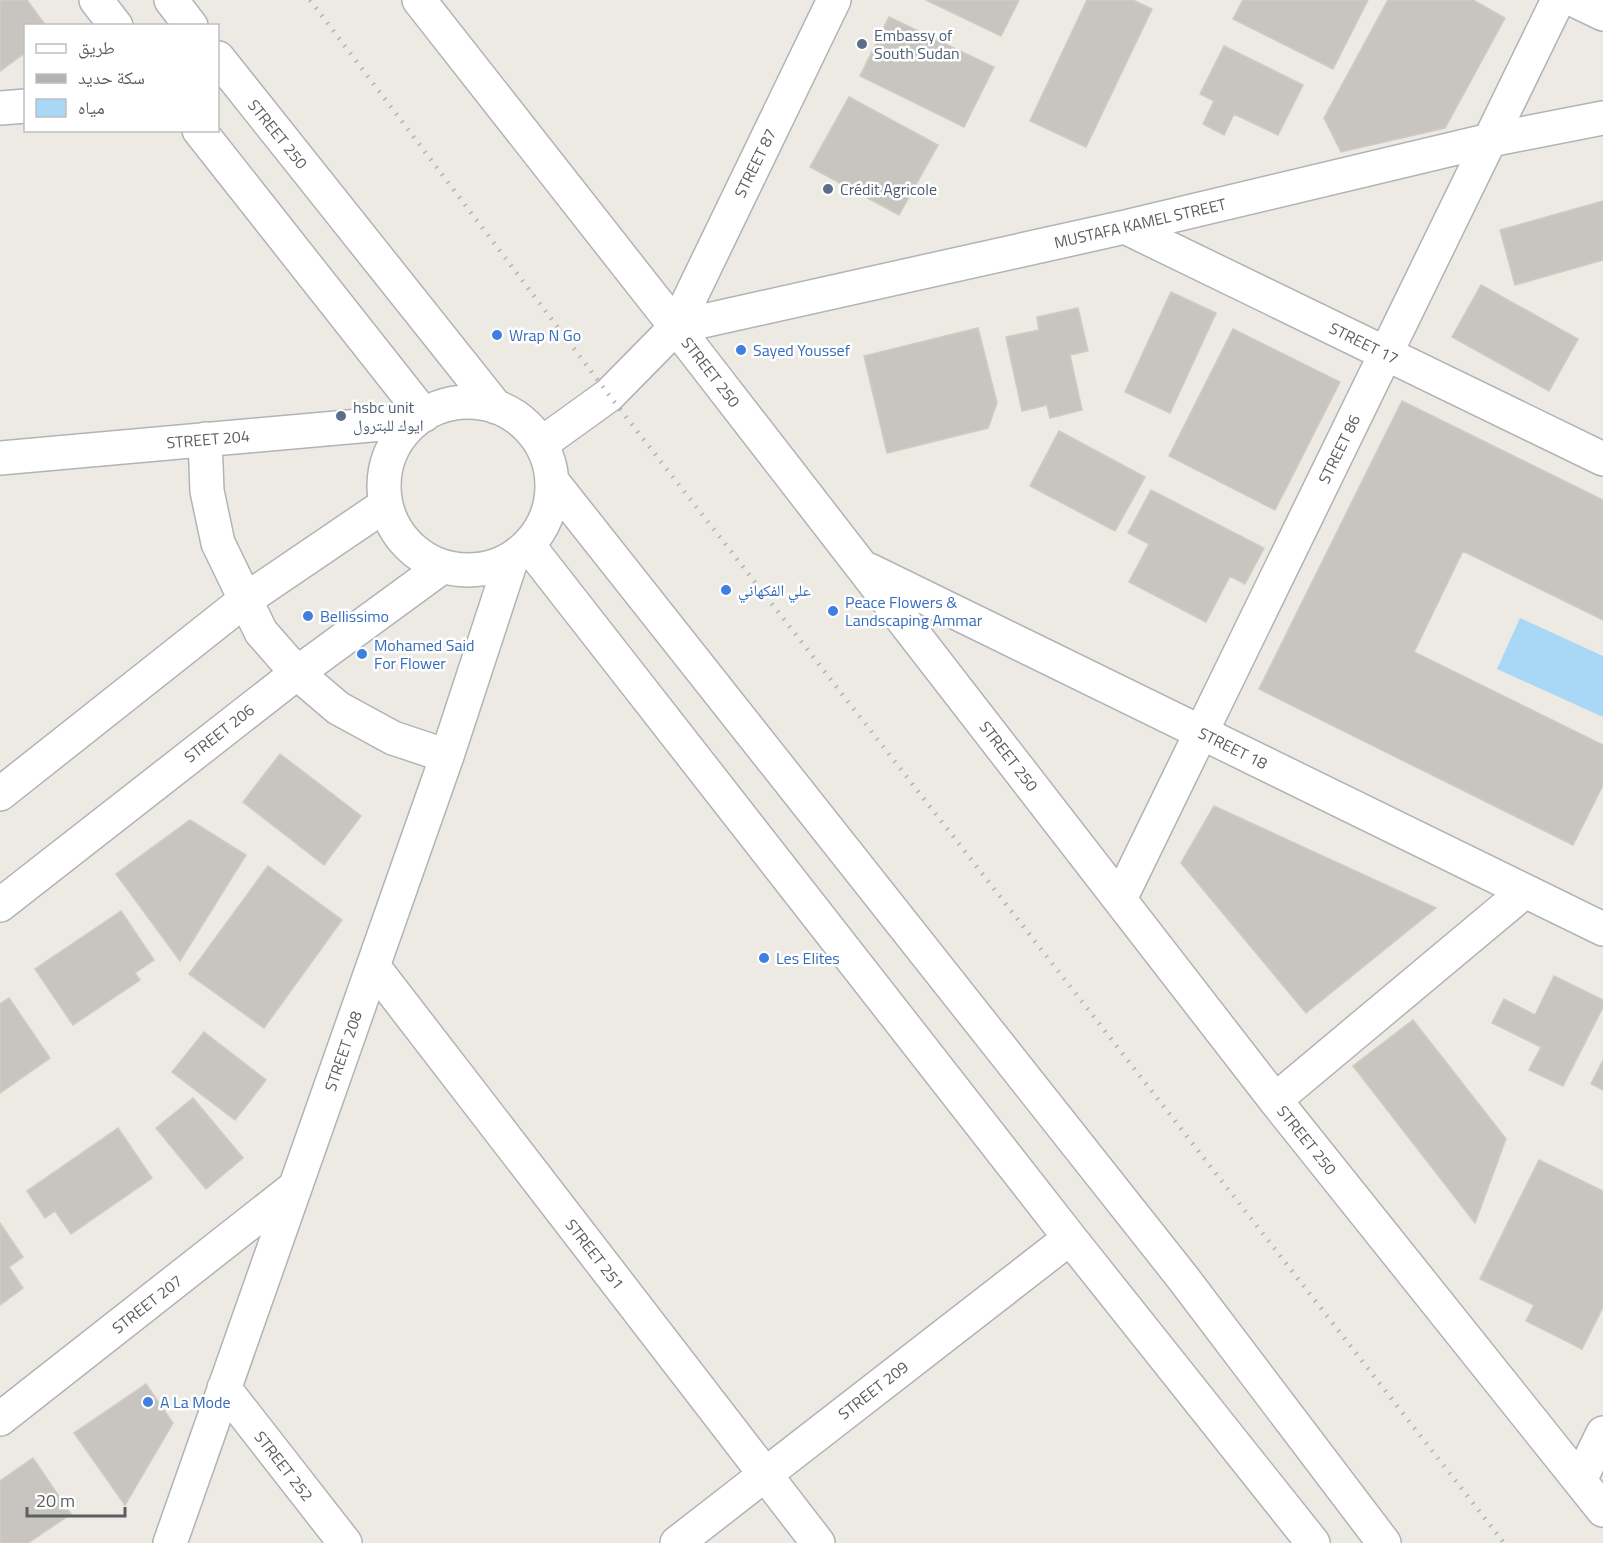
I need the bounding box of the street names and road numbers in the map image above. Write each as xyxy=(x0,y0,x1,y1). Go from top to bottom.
street label: STREET 250 xyxy=(242,94,314,174)
street label: STREET 87 xyxy=(728,124,782,202)
street label: MUSTAFA KAMEL STREET xyxy=(1052,191,1229,254)
street label: STREET 17 xyxy=(1325,316,1403,370)
street label: STREET 250 xyxy=(676,332,746,412)
street label: STREET 86 xyxy=(1312,410,1366,488)
street label: STREET 204 xyxy=(165,423,251,455)
street label: STREET 206 xyxy=(179,698,259,768)
street label: STREET 250 xyxy=(974,716,1044,796)
street label: STREET 18 xyxy=(1194,721,1272,775)
street label: STREET 208 xyxy=(318,1008,368,1094)
street label: STREET 250 xyxy=(1271,1100,1343,1180)
street label: STREET 251 xyxy=(560,1214,630,1294)
street label: STREET 207 xyxy=(107,1269,187,1339)
street label: STREET 209 xyxy=(833,1355,913,1425)
street label: STREET 252 xyxy=(249,1426,319,1506)

